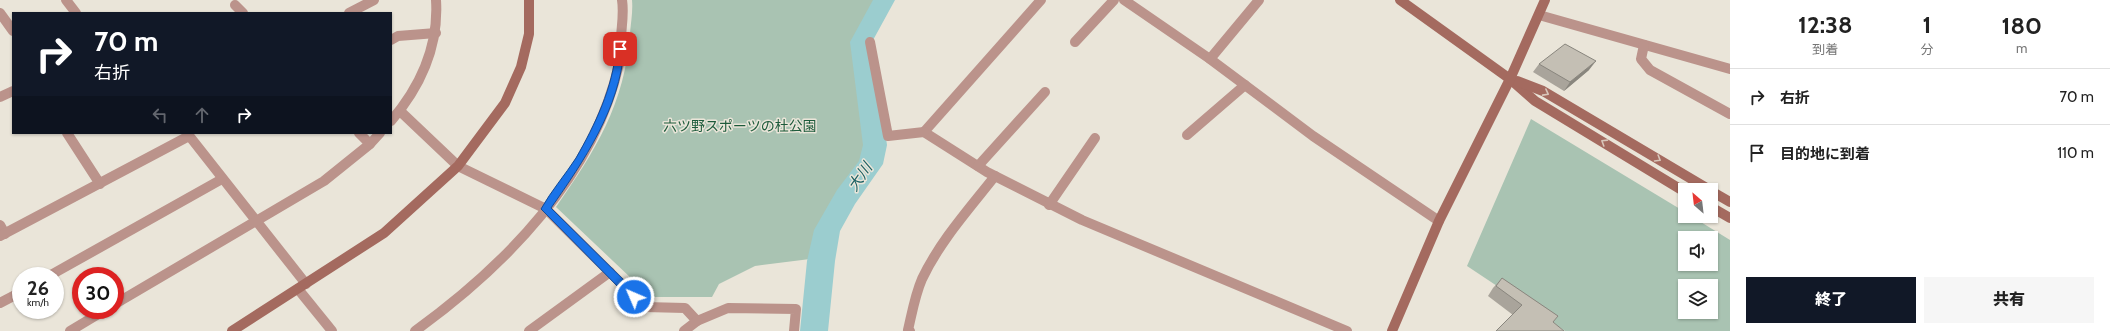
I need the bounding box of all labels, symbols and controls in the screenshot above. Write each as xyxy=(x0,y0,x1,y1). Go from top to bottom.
text: 12:38 xyxy=(1798,10,1852,39)
text: 1 xyxy=(1923,10,1931,39)
text: 180 xyxy=(2002,11,2042,40)
text: 70 m xyxy=(94,24,158,58)
icon: right xyxy=(28,28,80,80)
pin xyxy=(603,32,637,66)
icon: arrive xyxy=(609,38,631,60)
text: m xyxy=(2016,40,2027,56)
text: 到着 xyxy=(1812,41,1838,57)
text: 分 xyxy=(1921,41,1934,57)
text: 右折 xyxy=(94,62,130,84)
icon: right xyxy=(1746,86,1768,108)
one-way arrow xyxy=(1542,88,1549,96)
text: 70 m xyxy=(2060,88,2094,106)
text: 右折 xyxy=(1780,89,1810,107)
icon: left xyxy=(149,104,171,126)
icon: ahead xyxy=(191,104,213,126)
icon: right xyxy=(233,104,255,126)
park label: 六ツ野スポーツの杜公園 xyxy=(663,117,817,135)
one-way arrow xyxy=(1601,140,1608,147)
icon: arrive xyxy=(1746,142,1768,164)
text: 110 m xyxy=(2057,144,2094,162)
text: 目的地に到着 xyxy=(1780,145,1870,163)
one-way arrow xyxy=(1654,154,1661,162)
water label: 大川 xyxy=(844,158,877,194)
north arrow xyxy=(1678,183,1718,223)
map controls xyxy=(1678,183,1718,319)
button: sound xyxy=(1678,231,1718,271)
speed limit sign: 30 xyxy=(72,267,124,319)
text: 26 xyxy=(27,276,49,300)
position arrow xyxy=(613,276,655,318)
button: 終了 xyxy=(1746,277,1916,323)
button: 共有 xyxy=(1924,277,2094,323)
button: layers xyxy=(1678,279,1718,319)
text: km/h xyxy=(27,296,49,309)

